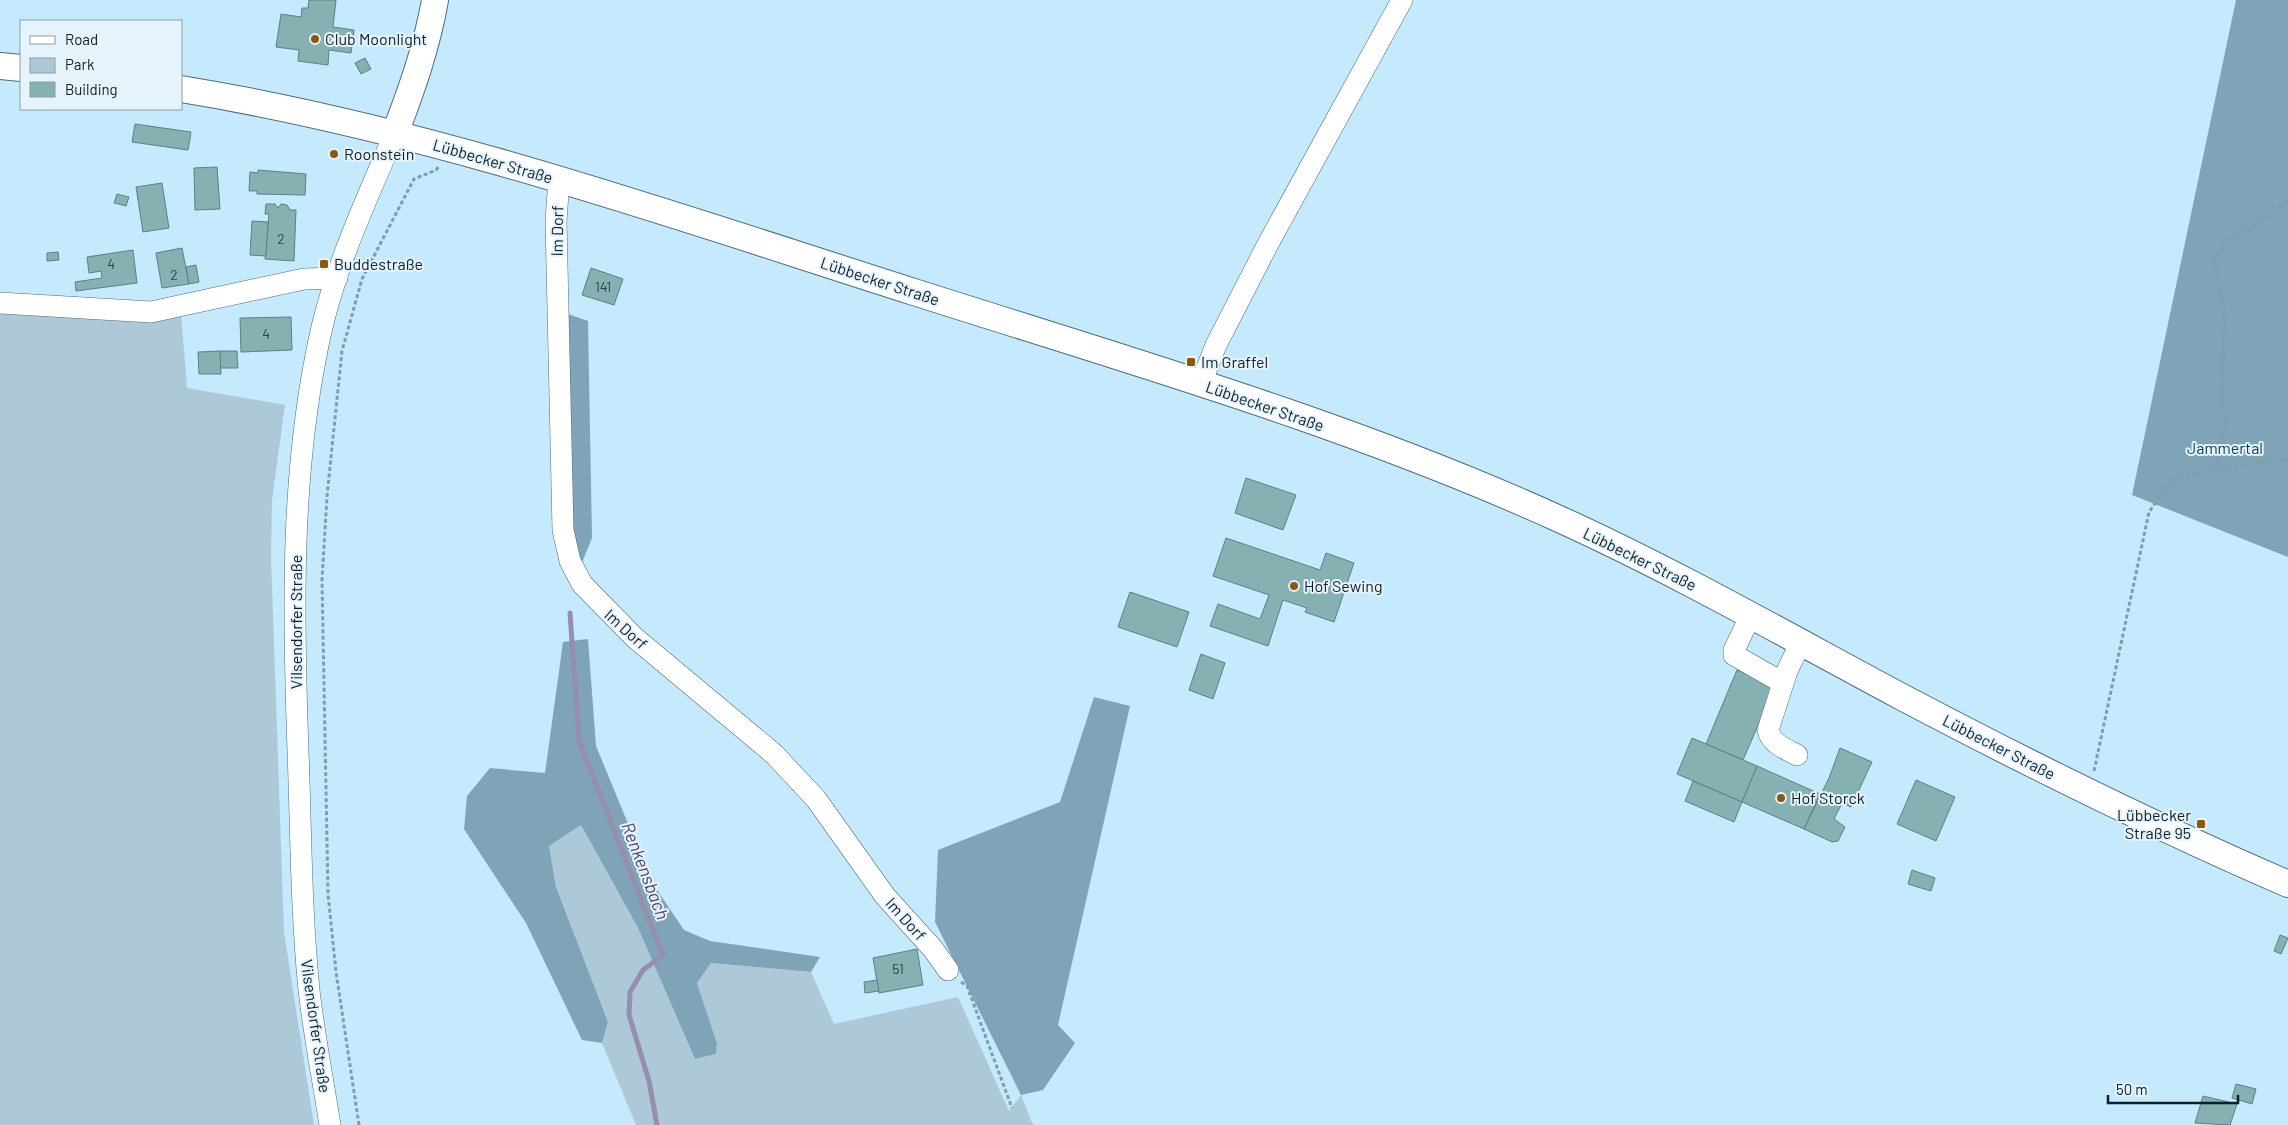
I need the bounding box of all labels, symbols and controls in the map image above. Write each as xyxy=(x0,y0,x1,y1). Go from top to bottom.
legend xyxy=(20,20,182,110)
place label: Club Moonlight xyxy=(325,29,427,48)
text: Road xyxy=(65,30,98,48)
marker: Club Moonlight xyxy=(309,33,321,45)
text: Park xyxy=(65,55,95,73)
text: Building xyxy=(65,80,118,98)
street label: Lübbecker Straße xyxy=(431,134,555,187)
place label: Roonstein xyxy=(344,144,414,163)
marker: Roonstein xyxy=(328,148,340,160)
street label: Im Dorf xyxy=(547,205,566,257)
house number: 2 xyxy=(277,230,285,247)
street label: Lübbecker Straße xyxy=(818,252,942,309)
place label: Buddestraße xyxy=(334,254,423,273)
house number: 4 xyxy=(107,255,115,272)
marker: Buddestraße xyxy=(318,258,330,270)
house number: 2 xyxy=(170,266,178,283)
house number: 141 xyxy=(595,278,611,295)
house number: 4 xyxy=(262,325,270,342)
place label: Im Graffel xyxy=(1201,352,1268,371)
marker: Im Graffel xyxy=(1185,356,1197,368)
street label: Lübbecker Straße xyxy=(1204,376,1327,435)
park label: Jammertal xyxy=(2187,438,2263,457)
street label: Lübbecker Straße xyxy=(1580,523,1700,594)
street label: Vilsendorfer Straße xyxy=(286,555,305,689)
place label: Hof Sewing xyxy=(1304,576,1382,595)
marker: Hof Sewing xyxy=(1288,580,1300,592)
street label: Im Dorf xyxy=(601,605,652,653)
street label: Lübbecker Straße xyxy=(1940,710,2059,783)
place label: Hof Storck xyxy=(1791,788,1865,807)
marker: Hof Storck xyxy=(1775,792,1787,804)
place label: Lübbecker Straße 95 xyxy=(2117,805,2191,842)
marker: Lübbecker Straße 95 xyxy=(2195,818,2207,830)
water label: Renkensbach xyxy=(617,819,675,922)
street label: Im Dorf xyxy=(882,893,931,944)
street label: Vilsendorfer Straße xyxy=(298,958,335,1094)
house number: 51 xyxy=(892,960,904,977)
scale bar xyxy=(2108,1072,2238,1104)
text: 50 m xyxy=(2116,1080,2148,1098)

